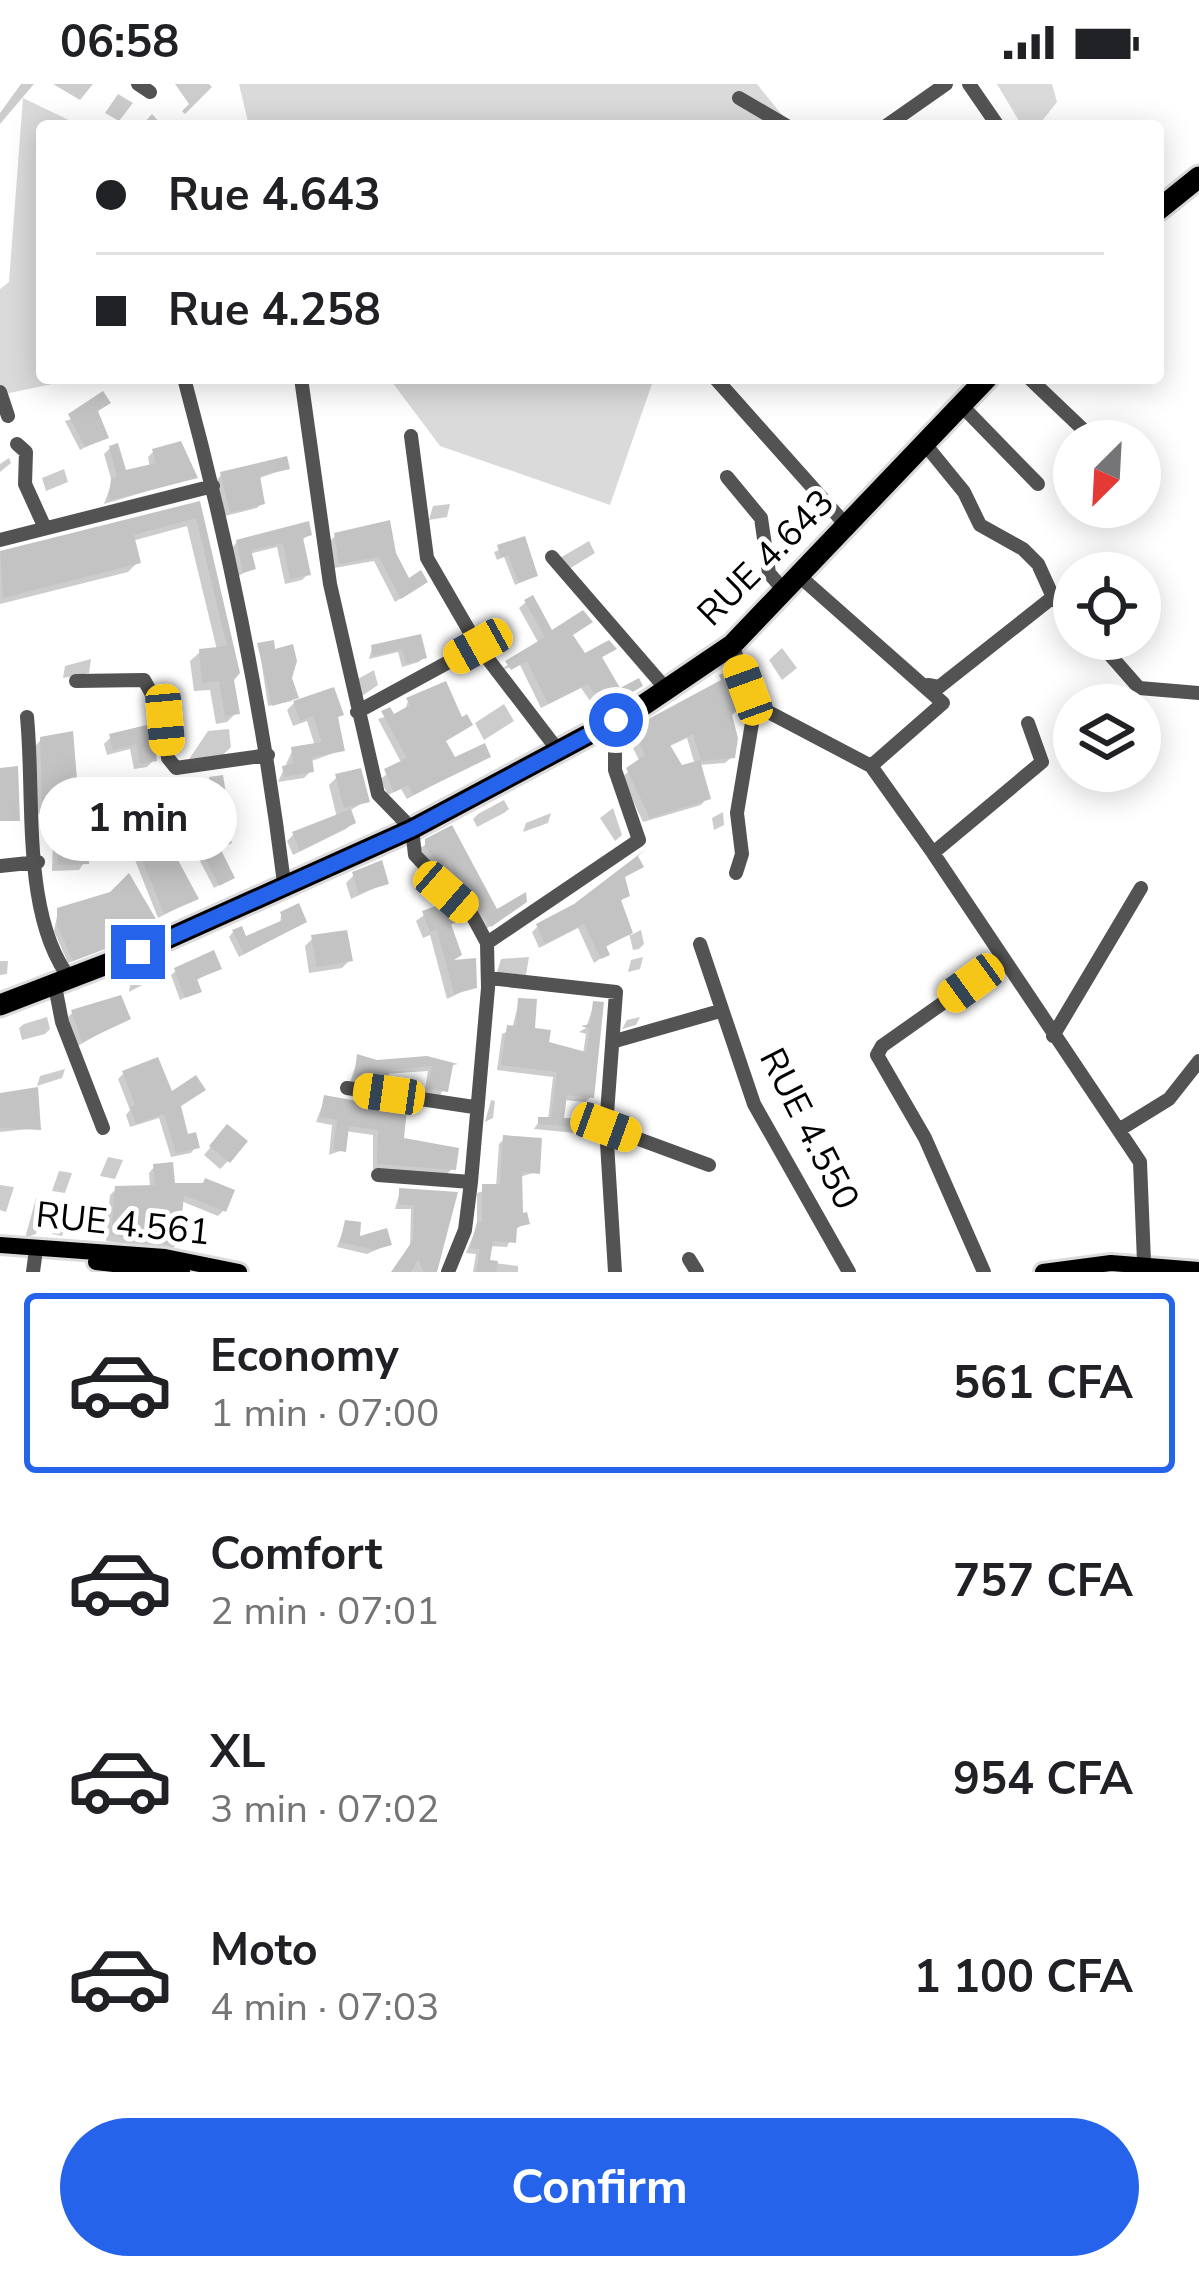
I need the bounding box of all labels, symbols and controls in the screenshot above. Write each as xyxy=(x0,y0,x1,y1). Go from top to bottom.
text: 06:58 xyxy=(60,12,179,73)
text: Rue 4.643 xyxy=(168,165,381,226)
text: Rue 4.258 xyxy=(168,280,381,341)
north arrow xyxy=(1053,420,1161,528)
map controls xyxy=(1053,420,1161,792)
street label: RUE 4.643 xyxy=(687,479,845,637)
button: locate xyxy=(1053,552,1161,660)
car xyxy=(438,613,518,679)
car xyxy=(719,650,777,730)
car xyxy=(144,683,186,757)
button: layers xyxy=(1053,684,1161,792)
route start xyxy=(589,693,643,747)
callout: 1 min xyxy=(39,778,237,862)
text: 1 min xyxy=(88,792,188,845)
car xyxy=(407,855,485,929)
route end xyxy=(111,925,165,979)
car xyxy=(931,947,1011,1019)
street label: RUE 4.550 xyxy=(747,1040,871,1218)
car xyxy=(351,1071,427,1117)
car xyxy=(566,1098,646,1156)
street label: RUE 4.561 xyxy=(33,1190,213,1258)
text: Economy xyxy=(210,1326,399,1387)
icon: car xyxy=(66,1329,174,1437)
text: 561 CFA xyxy=(953,1353,1133,1414)
text: 1 min · 07:00 xyxy=(210,1387,439,1440)
text: Comfort xyxy=(210,1524,382,1585)
icon: car xyxy=(66,1527,174,1635)
text: 757 CFA xyxy=(953,1551,1133,1612)
text: 2 min · 07:01 xyxy=(210,1585,439,1638)
text: XL xyxy=(210,1722,266,1783)
icon: car xyxy=(66,1725,174,1833)
text: 954 CFA xyxy=(953,1749,1133,1810)
text: 3 min · 07:02 xyxy=(210,1783,439,1836)
text: Moto xyxy=(210,1920,318,1981)
icon: car xyxy=(66,1923,174,2031)
text: 1 100 CFA xyxy=(914,1947,1133,2008)
text: 4 min · 07:03 xyxy=(210,1981,439,2034)
button: Confirm xyxy=(60,2118,1139,2256)

